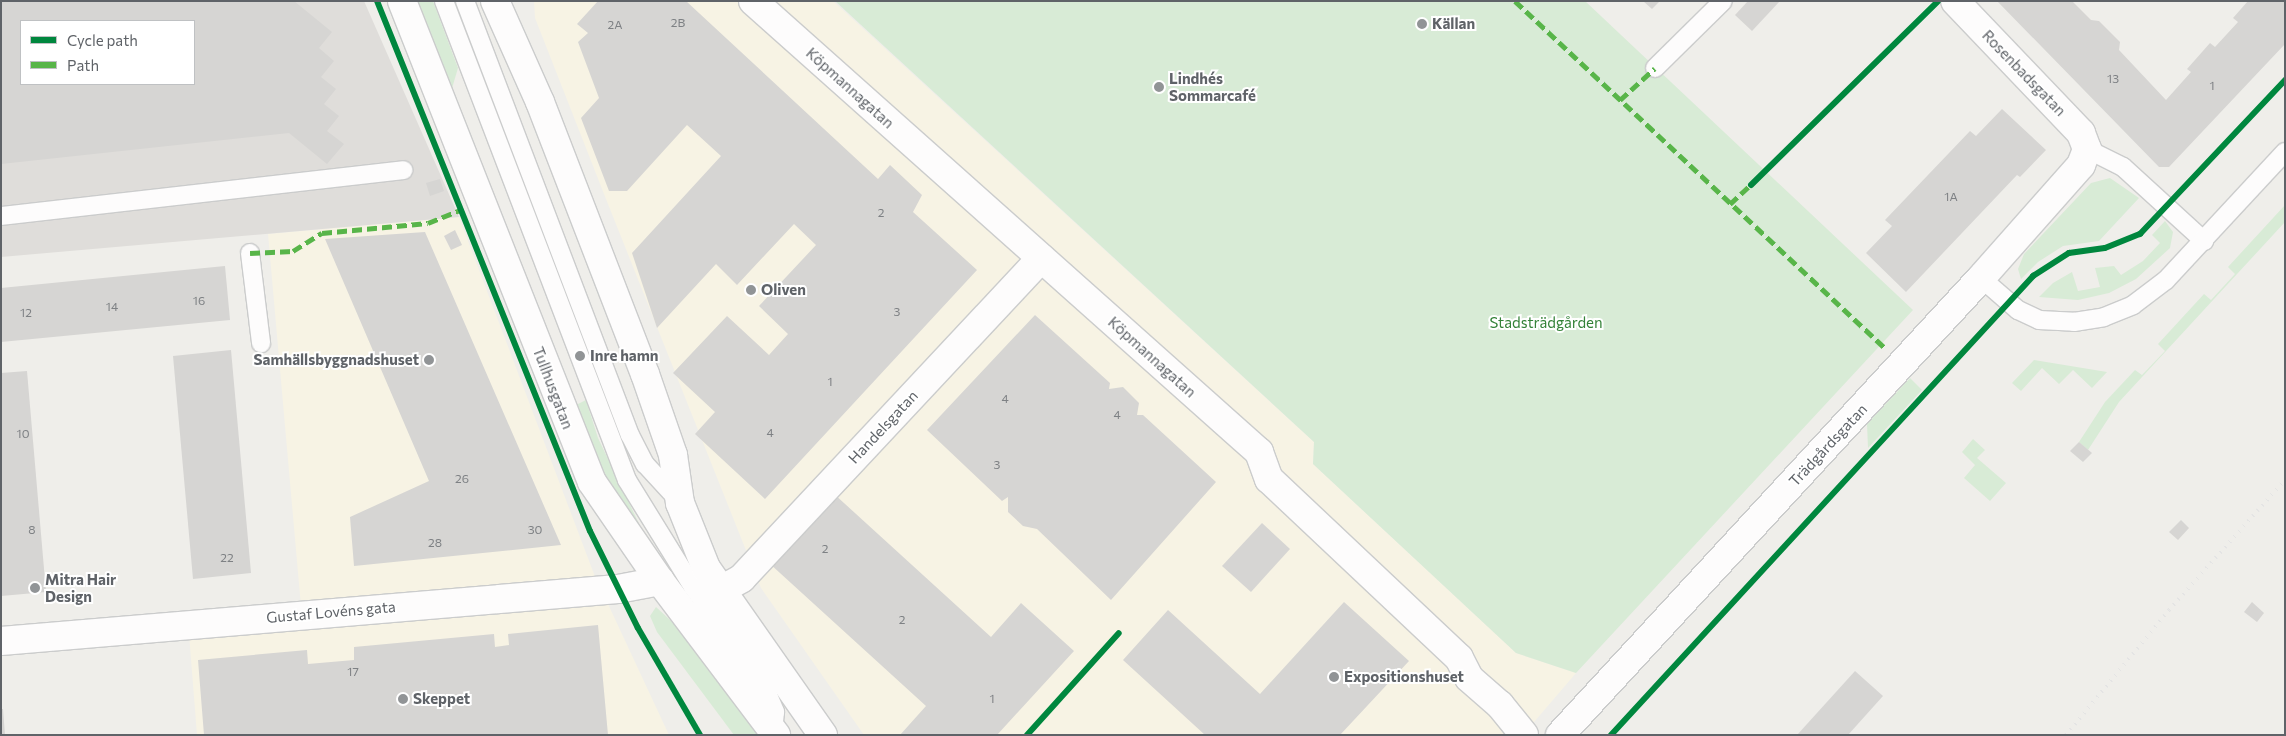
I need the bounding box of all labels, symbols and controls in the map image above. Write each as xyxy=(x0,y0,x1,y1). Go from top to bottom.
place label: Källan xyxy=(1432,15,1475,33)
house number: 2B xyxy=(671,16,685,30)
house number: 2A xyxy=(608,18,622,32)
marker: Källan xyxy=(1416,18,1428,30)
legend xyxy=(20,20,195,85)
street label: Rosenbadsgatan xyxy=(1978,26,2070,120)
text: Cycle path xyxy=(67,31,138,49)
street label: Köpmannagatan xyxy=(802,44,898,132)
text: Path xyxy=(67,56,99,74)
place label: Lindhés Sommarcafé xyxy=(1169,69,1256,104)
house number: 13 xyxy=(2107,72,2119,86)
house number: 1 xyxy=(2209,79,2215,93)
marker: Lindhés Sommarcafé xyxy=(1153,81,1165,93)
house number: 1A xyxy=(1944,190,1958,204)
house number: 2 xyxy=(878,206,884,220)
place label: Oliven xyxy=(761,281,806,299)
marker: Oliven xyxy=(745,284,757,296)
house number: 16 xyxy=(193,294,205,308)
house number: 14 xyxy=(106,300,118,314)
house number: 3 xyxy=(894,305,900,319)
house number: 12 xyxy=(20,306,32,320)
street label: Köpmannagatan xyxy=(1104,313,1200,401)
park label: Stadsträdgården xyxy=(1489,314,1603,332)
street label: Tullhusgatan xyxy=(529,344,577,432)
place label: Inre hamn xyxy=(590,347,658,365)
marker: Inre hamn xyxy=(574,350,586,362)
place label: Samhällsbyggnadshuset xyxy=(253,351,419,369)
marker: Samhällsbyggnadshuset xyxy=(423,354,435,366)
house number: 1 xyxy=(827,375,833,389)
street label: Handelsgatan xyxy=(845,387,921,467)
house number: 4 xyxy=(1001,392,1009,406)
street label: Trädgårdsgatan xyxy=(1785,400,1871,490)
house number: 4 xyxy=(1113,408,1121,422)
house number: 4 xyxy=(766,426,774,440)
house number: 10 xyxy=(17,427,29,441)
house number: 3 xyxy=(994,458,1000,472)
house number: 26 xyxy=(455,472,469,486)
house number: 8 xyxy=(28,523,36,537)
house number: 30 xyxy=(528,523,542,537)
house number: 28 xyxy=(428,536,442,550)
house number: 2 xyxy=(822,542,828,556)
house number: 22 xyxy=(220,551,234,565)
place label: Mitra Hair Design xyxy=(45,570,116,605)
marker: Mitra Hair Design xyxy=(29,582,41,594)
street label: Gustaf Lovéns gata xyxy=(266,597,396,627)
house number: 2 xyxy=(899,613,905,627)
house number: 17 xyxy=(347,665,359,679)
place label: Expositionshuset xyxy=(1344,668,1464,686)
marker: Expositionshuset xyxy=(1328,671,1340,683)
place label: Skeppet xyxy=(413,690,470,708)
house number: 1 xyxy=(989,692,995,706)
marker: Skeppet xyxy=(397,693,409,705)

